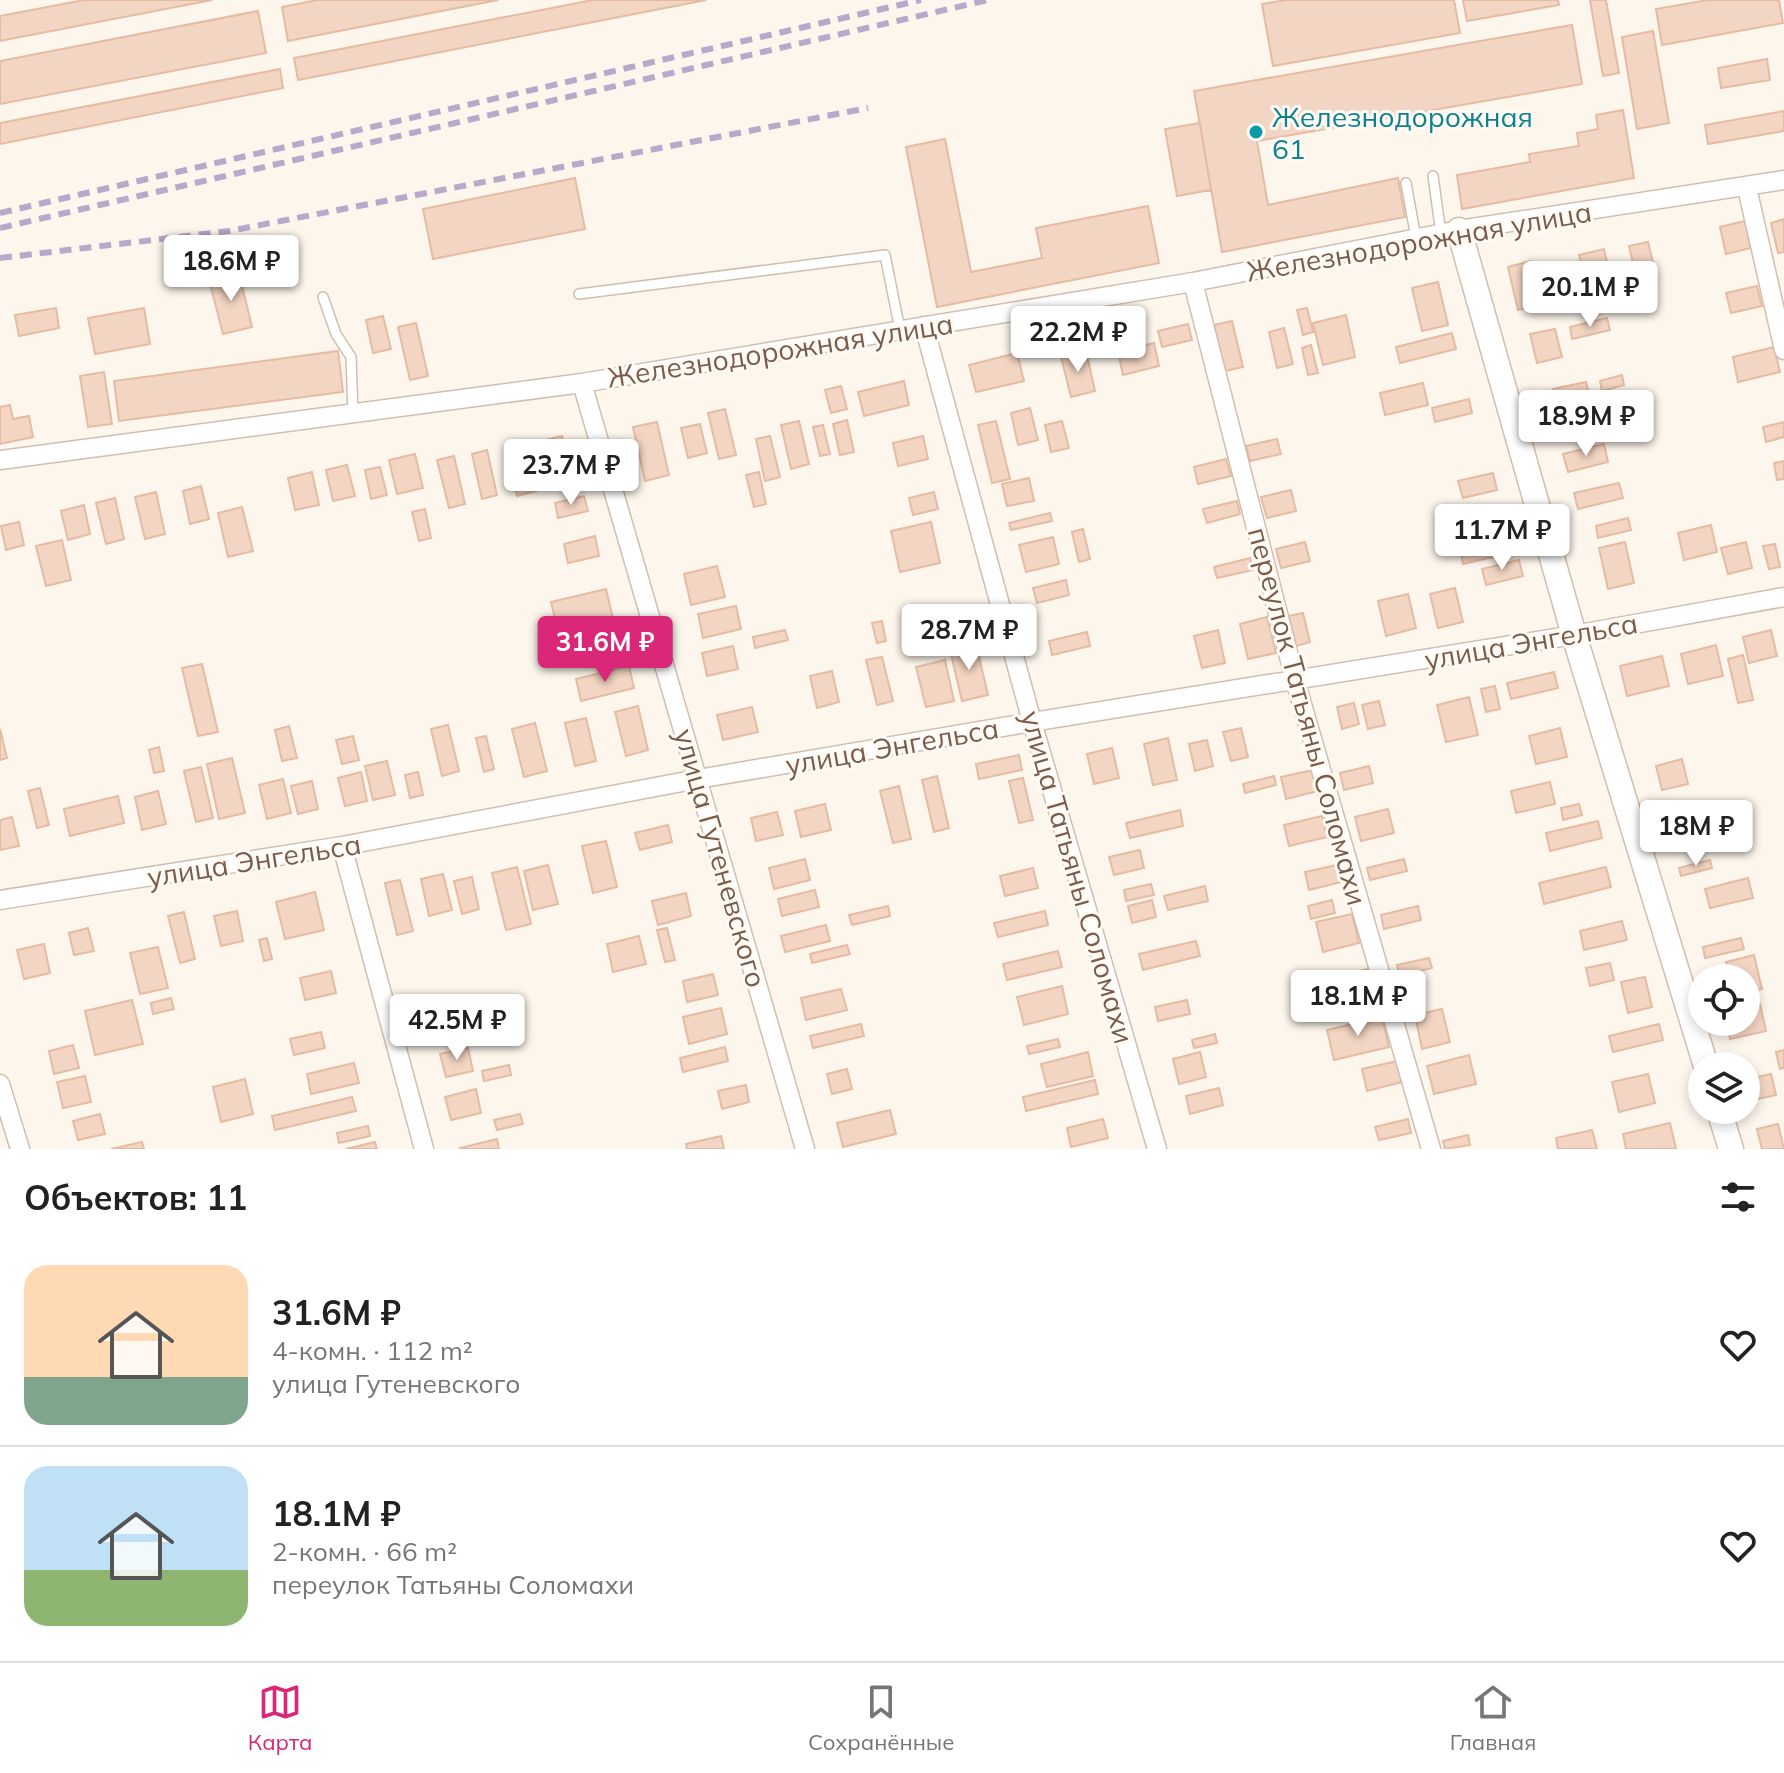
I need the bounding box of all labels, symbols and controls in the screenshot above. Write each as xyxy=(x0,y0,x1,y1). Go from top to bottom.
place label: Железнодорожная 61 xyxy=(1272,99,1533,166)
marker: Железнодорожная 61 xyxy=(1247,123,1265,141)
street label: Железнодорожная улица xyxy=(1244,193,1594,289)
pin: 18.6M ₽ xyxy=(157,235,305,303)
text: 18.6M ₽ xyxy=(182,244,280,277)
pin: 20.1M ₽ xyxy=(1516,261,1664,329)
text: 20.1M ₽ xyxy=(1541,270,1639,303)
street label: Железнодорожная улица xyxy=(605,305,955,395)
pin: 22.2M ₽ xyxy=(1004,306,1152,374)
text: 22.2M ₽ xyxy=(1029,315,1127,348)
pin: 18.9M ₽ xyxy=(1512,390,1660,458)
text: 18.9M ₽ xyxy=(1537,399,1635,432)
pin: 23.7M ₽ xyxy=(497,439,645,507)
text: 23.7M ₽ xyxy=(522,448,620,481)
pin: 11.7M ₽ xyxy=(1428,504,1576,572)
text: 11.7M ₽ xyxy=(1453,513,1551,546)
street label: переулок Татьяны Соломахи xyxy=(1241,523,1375,909)
pin: 28.7M ₽ xyxy=(895,604,1043,672)
street label: улица Энгельса xyxy=(1422,605,1640,677)
text: 28.7M ₽ xyxy=(920,613,1018,646)
pin: 31.6M ₽ xyxy=(531,616,679,684)
text: 31.6M ₽ xyxy=(556,625,654,658)
street label: улица Татьяны Соломахи xyxy=(1014,706,1142,1048)
street label: улица Энгельса xyxy=(783,710,1001,782)
street label: улица Гутеневского xyxy=(667,725,775,991)
pin: 18M ₽ xyxy=(1640,800,1752,868)
text: 18M ₽ xyxy=(1658,809,1734,842)
street label: улица Энгельса xyxy=(145,826,363,894)
map controls xyxy=(1688,964,1760,1124)
button: locate xyxy=(1688,964,1760,1036)
pin: 18.1M ₽ xyxy=(1284,970,1432,1038)
text: 18.1M ₽ xyxy=(1309,979,1407,1012)
pin: 42.5M ₽ xyxy=(383,994,531,1062)
text: 42.5M ₽ xyxy=(408,1003,506,1036)
button: layers xyxy=(1688,1052,1760,1124)
icon: filters xyxy=(1716,1175,1760,1219)
text: Объектов: 11 xyxy=(24,1176,247,1219)
text: 31.6M ₽ xyxy=(272,1291,401,1334)
icon: home xyxy=(88,1297,184,1393)
icon: heart xyxy=(1716,1323,1760,1367)
text: 4-комн. · 112 m² xyxy=(272,1334,473,1367)
text: улица Гутеневского xyxy=(272,1367,520,1400)
text: 18.1M ₽ xyxy=(272,1492,401,1535)
icon: home xyxy=(88,1498,184,1594)
icon: heart xyxy=(1716,1524,1760,1568)
text: 2-комн. · 66 m² xyxy=(272,1535,457,1568)
text: переулок Татьяны Соломахи xyxy=(272,1568,634,1601)
tab: Карта xyxy=(248,1680,312,1756)
tab: Сохранённые xyxy=(808,1680,954,1756)
tab: Главная xyxy=(1450,1680,1536,1756)

